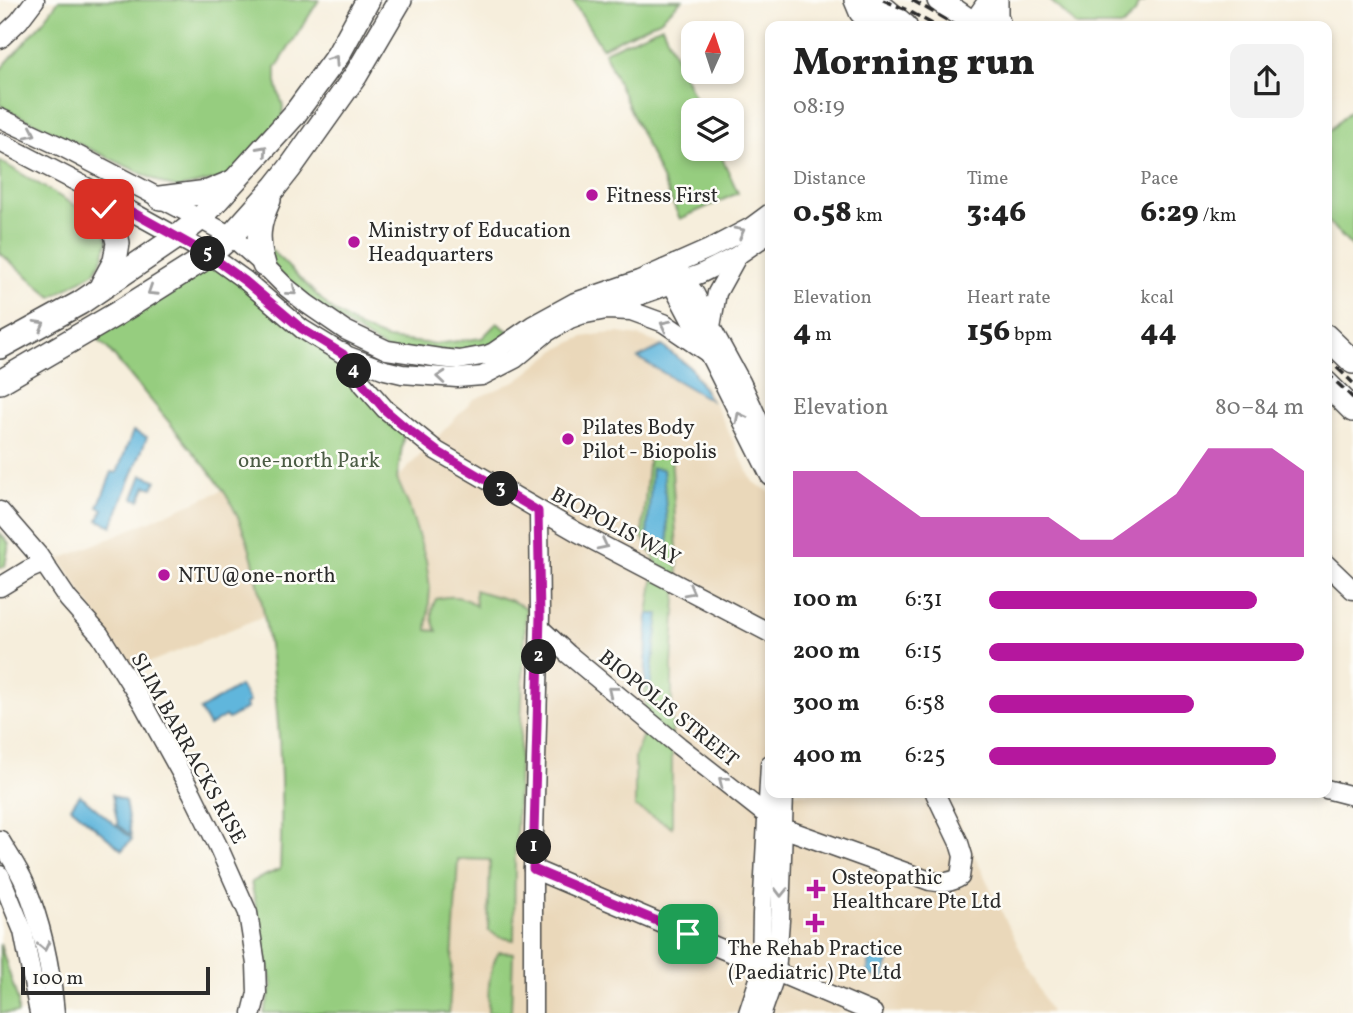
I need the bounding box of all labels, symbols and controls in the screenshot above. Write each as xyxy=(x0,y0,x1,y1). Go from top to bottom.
north arrow xyxy=(681,21,744,84)
map controls xyxy=(681,21,744,161)
text: Morning run xyxy=(793,38,1035,91)
button: share xyxy=(1230,44,1304,118)
one-way arrow xyxy=(326,55,338,68)
text: 08:19 xyxy=(793,91,845,123)
button: layers xyxy=(681,98,744,161)
one-way arrow xyxy=(24,124,36,138)
one-way arrow xyxy=(255,145,267,158)
text: Distance xyxy=(793,166,866,192)
text: Time xyxy=(967,166,1008,192)
text: Pace xyxy=(1140,166,1178,192)
pin xyxy=(74,179,134,239)
place label: Fitness First xyxy=(606,182,718,211)
marker: Fitness First xyxy=(584,187,600,203)
icon: check xyxy=(85,190,123,228)
text: 0.58 xyxy=(793,192,852,234)
text: 3:46 xyxy=(967,192,1026,234)
text: 6:29 xyxy=(1140,192,1199,234)
text: km xyxy=(852,203,883,229)
text: /km xyxy=(1199,203,1237,229)
place label: Ministry of Education Headquarters xyxy=(368,217,571,270)
one-way arrow xyxy=(733,227,745,241)
marker: Ministry of Education Headquarters xyxy=(346,234,362,250)
pin: 5 xyxy=(190,236,226,272)
text: 5 xyxy=(203,240,212,266)
one-way arrow xyxy=(147,283,160,296)
one-way arrow xyxy=(283,283,296,295)
text: Elevation xyxy=(793,285,872,311)
text: Heart rate xyxy=(967,285,1051,311)
text: kcal xyxy=(1140,285,1174,311)
text: 4 xyxy=(793,311,811,353)
text: 156 xyxy=(967,311,1010,353)
text: 44 xyxy=(1140,311,1177,353)
one-way arrow xyxy=(659,319,672,333)
one-way arrow xyxy=(33,320,45,333)
text: m xyxy=(811,322,832,348)
text: bpm xyxy=(1010,322,1052,348)
pin: 4 xyxy=(336,354,372,388)
text: 4 xyxy=(348,357,359,383)
one-way arrow xyxy=(435,370,446,385)
text: Elevation xyxy=(793,392,889,424)
text: 80–84 m xyxy=(1215,392,1304,424)
one-way arrow xyxy=(735,412,749,424)
place label: Pilates Body Pilot - Biopolis xyxy=(582,414,717,467)
marker: Pilates Body Pilot - Biopolis xyxy=(560,431,576,447)
park label: one-north Park xyxy=(238,447,381,476)
pin: 3 xyxy=(484,472,518,506)
text: 3 xyxy=(496,475,505,501)
street label: BIOPOLIS WAY xyxy=(545,481,685,574)
one-way arrow xyxy=(596,537,608,551)
place label: NTU@one-north xyxy=(178,562,336,591)
marker: NTU@one-north xyxy=(156,567,172,583)
one-way arrow xyxy=(683,583,695,596)
text: 100 m xyxy=(793,584,858,616)
text: 6:31 xyxy=(905,584,943,616)
text: 200 m xyxy=(793,636,860,668)
text: 6:15 xyxy=(905,636,942,668)
pin: 2 xyxy=(522,640,556,674)
text: 2 xyxy=(534,643,543,669)
street label: BIOPOLIS STREET xyxy=(592,644,744,775)
street label: SLIM BARRACKS RISE xyxy=(123,648,252,850)
one-way arrow xyxy=(607,686,619,699)
text: 300 m xyxy=(793,688,860,720)
text: 6:58 xyxy=(905,688,945,720)
text: 400 m xyxy=(793,740,862,772)
text: 6:25 xyxy=(905,740,945,772)
one-way arrow xyxy=(718,777,731,789)
pin: 1 xyxy=(516,830,552,864)
text: 1 xyxy=(530,833,537,859)
place label: Osteopathic Healthcare Pte Ltd xyxy=(832,864,1001,917)
marker: Osteopathic Healthcare Pte Ltd xyxy=(806,879,826,899)
one-way arrow xyxy=(773,887,789,897)
pin xyxy=(658,904,718,964)
marker: The Rehab Practice (Paediatric) Pte Ltd xyxy=(805,913,825,933)
icon: arrive xyxy=(669,915,707,953)
place label: The Rehab Practice (Paediatric) Pte Ltd xyxy=(728,935,903,988)
one-way arrow xyxy=(36,940,50,952)
scale bar xyxy=(21,964,210,996)
text: 100 m xyxy=(32,966,83,992)

